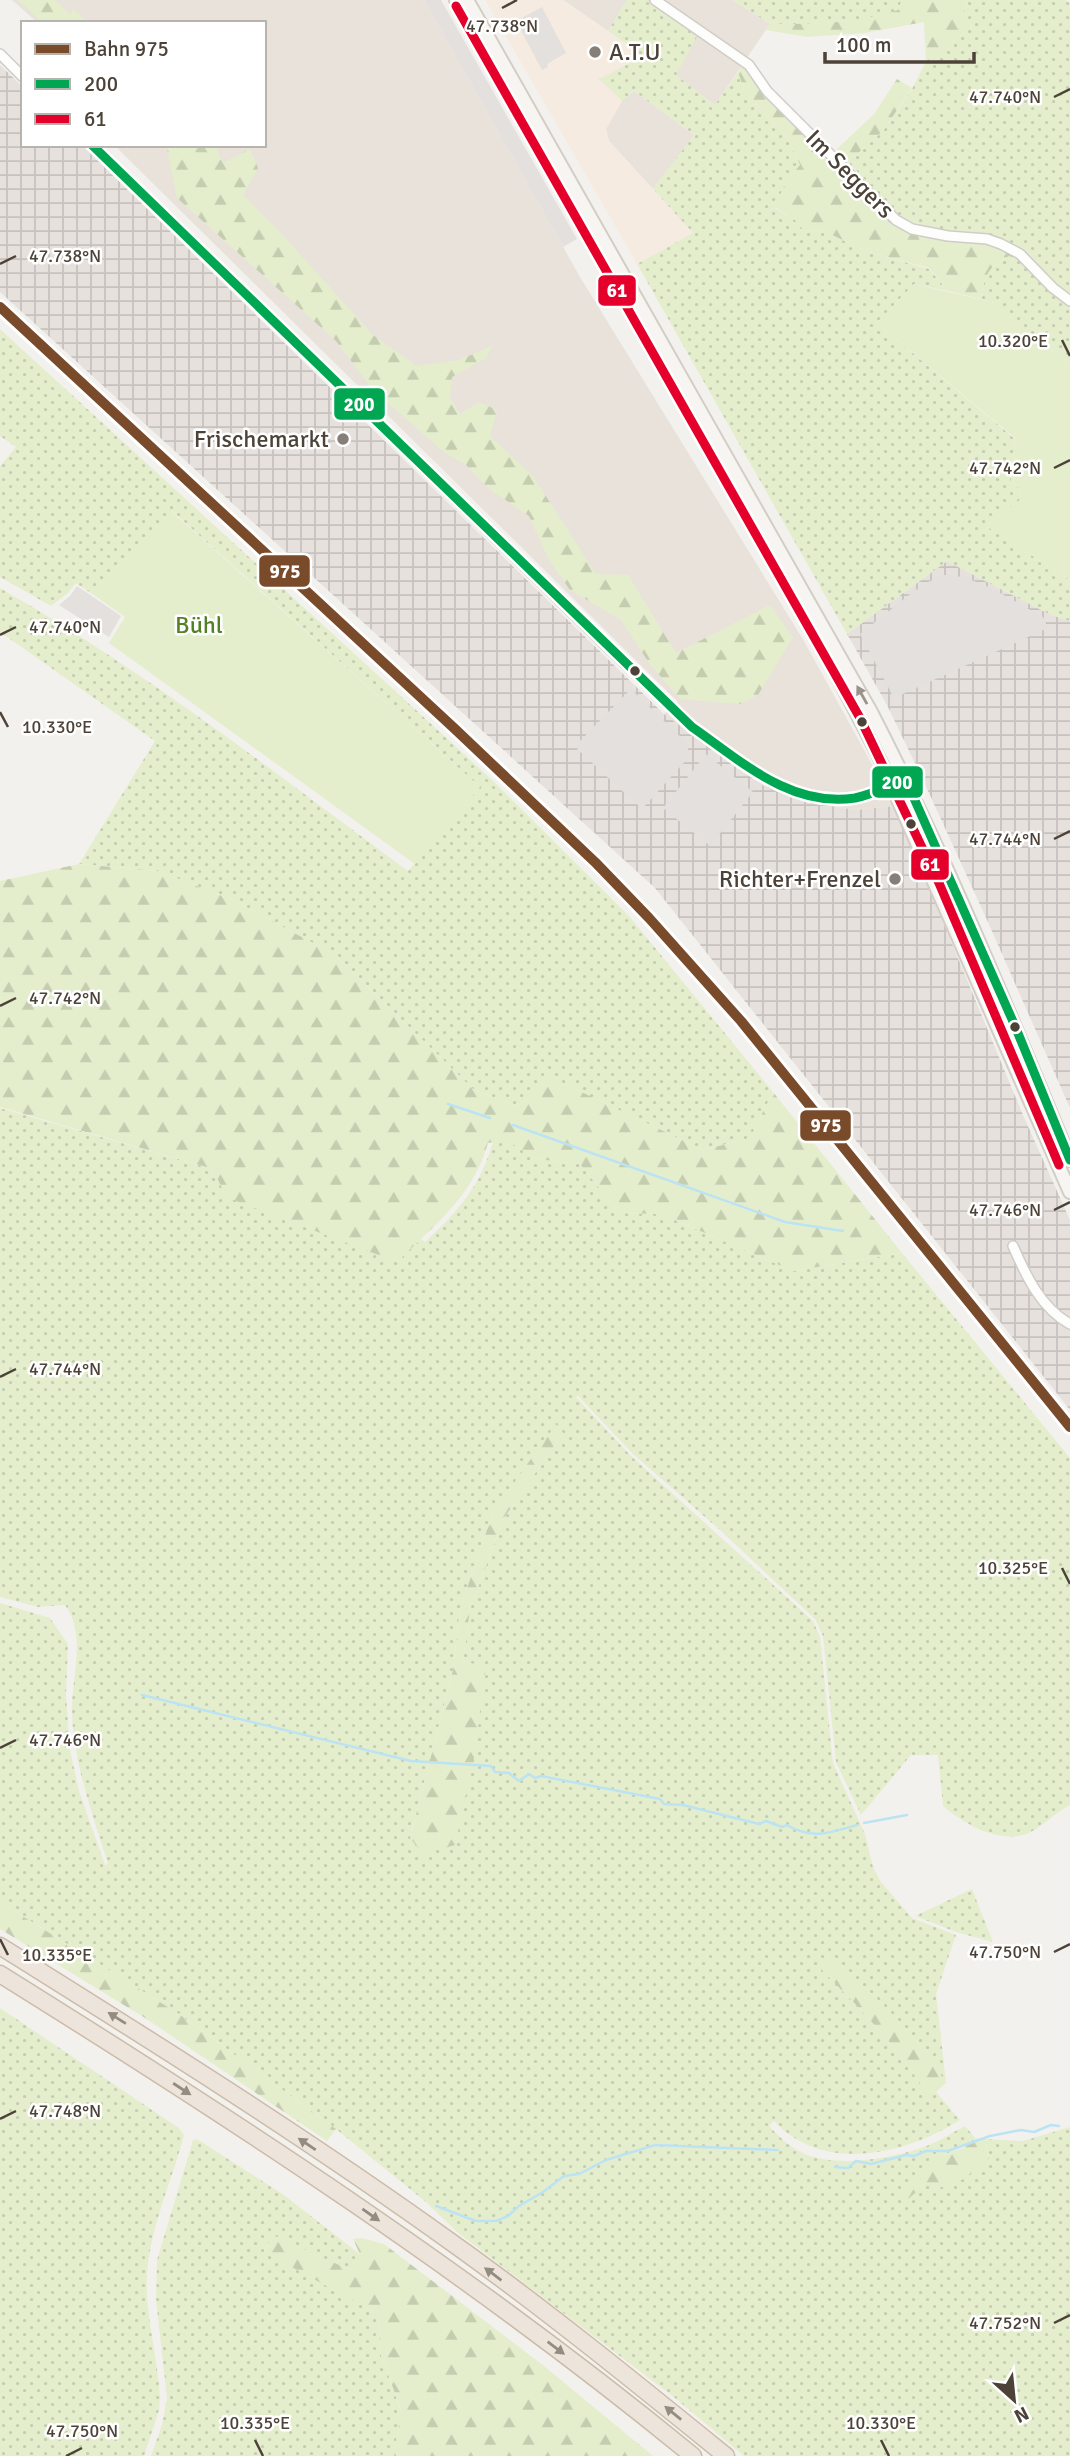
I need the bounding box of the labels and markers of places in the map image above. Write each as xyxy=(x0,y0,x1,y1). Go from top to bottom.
place label: A.T.U xyxy=(609,37,660,67)
marker: A.T.U xyxy=(587,44,603,60)
place label: Frischemarkt xyxy=(194,424,329,454)
marker: Frischemarkt xyxy=(335,431,351,447)
unlabelled marker xyxy=(628,664,642,678)
unlabelled marker xyxy=(855,715,869,729)
unlabelled marker xyxy=(904,817,918,831)
place label: Richter+Frenzel xyxy=(719,864,881,894)
marker: Richter+Frenzel xyxy=(887,871,903,887)
unlabelled marker xyxy=(1008,1020,1022,1034)

